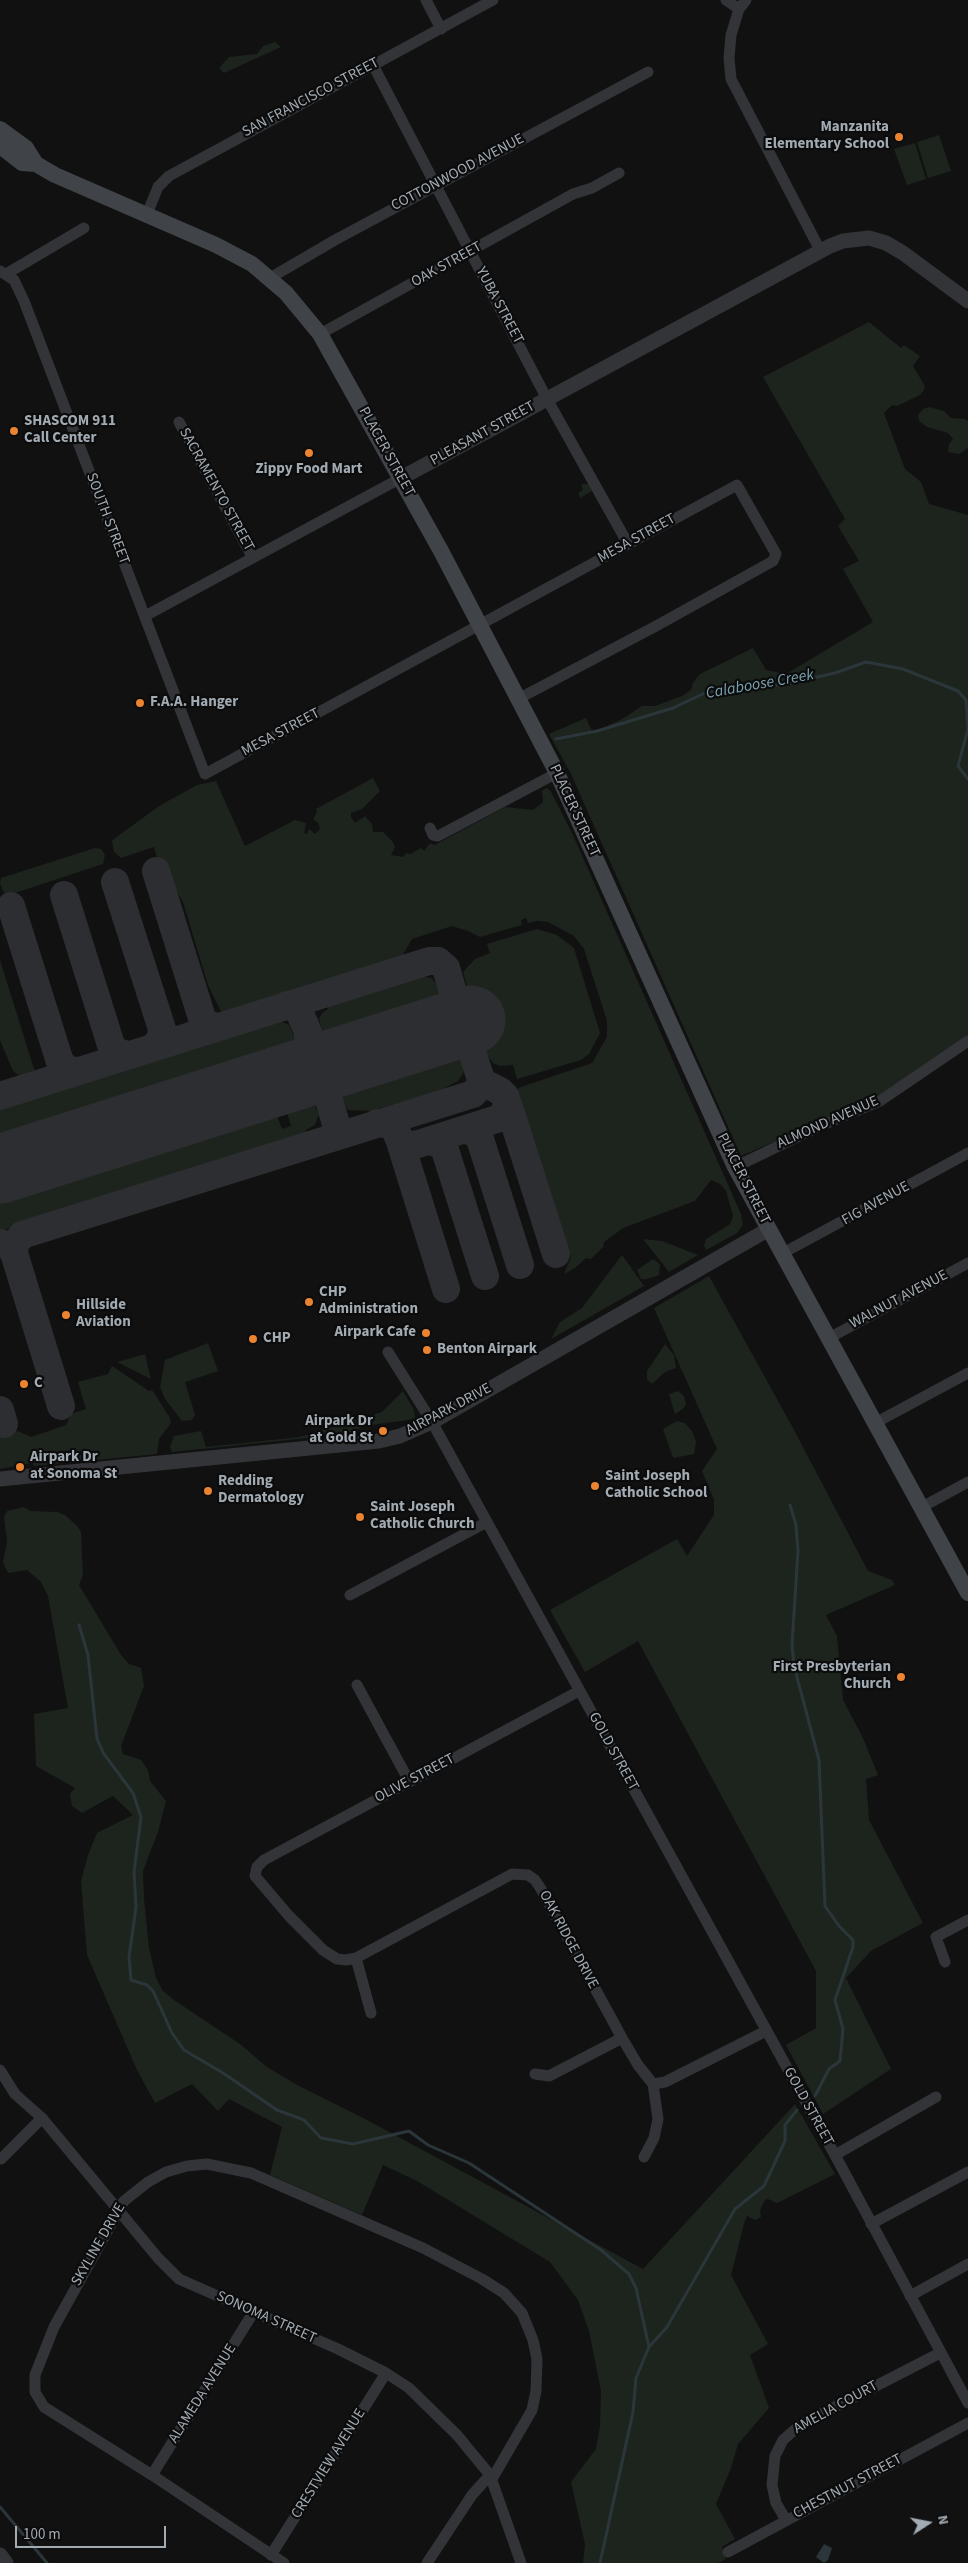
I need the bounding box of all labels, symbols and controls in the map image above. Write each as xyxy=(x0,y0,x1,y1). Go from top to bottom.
street label: SAN FRANCISCO STREET xyxy=(240,54,382,142)
place label: Manzanita Elementary School xyxy=(764,119,889,154)
street label: COTTONWOOD AVENUE xyxy=(389,130,527,216)
marker: Manzanita Elementary School xyxy=(893,131,905,143)
street label: OAK STREET xyxy=(409,238,485,292)
street label: YUBA STREET xyxy=(471,264,527,348)
street label: PLEASANT STREET xyxy=(428,398,538,470)
street label: PLACER STREET xyxy=(354,404,418,500)
place label: SHASCOM 911 Call Center xyxy=(24,413,116,448)
marker: SHASCOM 911 Call Center xyxy=(8,425,20,437)
street label: SACRAMENTO STREET xyxy=(175,425,257,555)
marker: Zippy Food Mart xyxy=(303,447,315,459)
place label: Zippy Food Mart xyxy=(255,461,363,479)
street label: SOUTH STREET xyxy=(81,471,133,567)
street label: MESA STREET xyxy=(595,510,679,568)
water label: Calaboose Creek xyxy=(704,666,816,704)
place label: F.A.A. Hanger xyxy=(150,694,238,712)
marker: F.A.A. Hanger xyxy=(134,697,146,709)
street label: MESA STREET xyxy=(239,705,323,761)
street label: PLACER STREET xyxy=(545,762,603,860)
street label: ALMOND AVENUE xyxy=(775,1093,881,1153)
street label: PLACER STREET xyxy=(712,1130,774,1228)
street label: FIG AVENUE xyxy=(839,1178,913,1230)
street label: WALNUT AVENUE xyxy=(847,1267,951,1333)
place label: CHP Administration xyxy=(319,1284,418,1319)
marker: CHP Administration xyxy=(303,1296,315,1308)
place label: Hillside Aviation xyxy=(76,1297,131,1332)
marker: Hillside Aviation xyxy=(60,1309,72,1321)
place label: Airpark Cafe xyxy=(334,1324,416,1342)
marker: Airpark Cafe xyxy=(420,1327,432,1339)
place label: CHP xyxy=(263,1330,291,1348)
marker: CHP xyxy=(247,1333,259,1345)
place label: Benton Airpark xyxy=(437,1341,537,1359)
marker: Benton Airpark xyxy=(421,1344,433,1356)
place label: C xyxy=(34,1375,43,1393)
marker: C xyxy=(18,1378,30,1390)
street label: AIRPARK DRIVE xyxy=(403,1380,495,1440)
place label: Airpark Dr at Gold St xyxy=(305,1413,373,1448)
marker: Airpark Dr at Gold St xyxy=(377,1425,389,1437)
place label: Airpark Dr at Sonoma St xyxy=(30,1449,117,1484)
marker: Airpark Dr at Sonoma St xyxy=(14,1461,26,1473)
place label: Saint Joseph Catholic School xyxy=(605,1468,707,1503)
place label: Redding Dermatology xyxy=(218,1473,304,1508)
marker: Saint Joseph Catholic School xyxy=(589,1480,601,1492)
marker: Redding Dermatology xyxy=(202,1485,214,1497)
place label: Saint Joseph Catholic Church xyxy=(370,1499,475,1534)
marker: Saint Joseph Catholic Church xyxy=(354,1511,366,1523)
place label: First Presbyterian Church xyxy=(773,1659,891,1694)
marker: First Presbyterian Church xyxy=(895,1671,907,1683)
street label: GOLD STREET xyxy=(584,1710,642,1794)
street label: OLIVE STREET xyxy=(372,1750,458,1808)
street label: OAK RIDGE DRIVE xyxy=(535,1888,601,1992)
street label: GOLD STREET xyxy=(779,2065,837,2149)
street label: SKYLINE DRIVE xyxy=(68,2200,130,2290)
street label: SONOMA STREET xyxy=(213,2288,319,2348)
street label: ALAMEDA AVENUE xyxy=(165,2341,241,2447)
street label: AMELIA COURT xyxy=(791,2377,881,2439)
street label: CRESTVIEW AVENUE xyxy=(288,2406,370,2522)
street label: CHESTNUT STREET xyxy=(791,2451,905,2523)
north arrow xyxy=(903,2498,953,2548)
text: N xyxy=(932,2514,953,2527)
scale bar xyxy=(18,2516,169,2548)
text: 100 m xyxy=(23,2524,61,2545)

